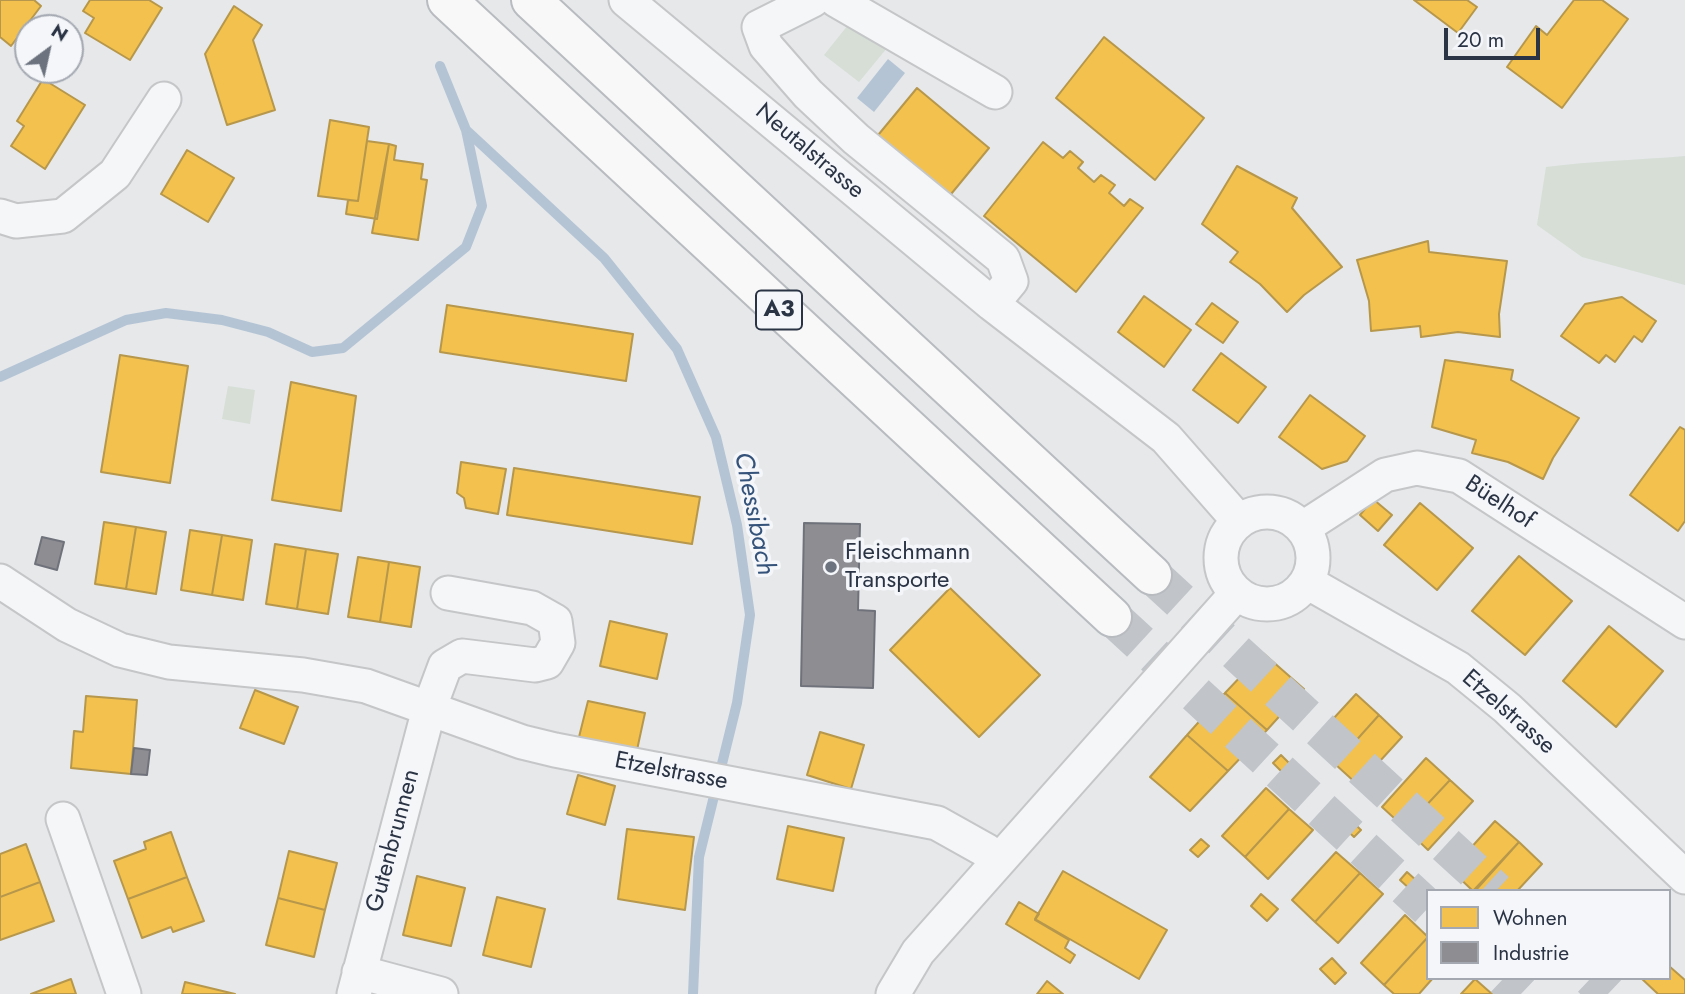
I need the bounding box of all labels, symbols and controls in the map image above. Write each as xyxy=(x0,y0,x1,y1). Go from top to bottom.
north arrow xyxy=(14,14,84,84)
scale bar xyxy=(1447,14,1543,58)
text: N xyxy=(46,17,73,48)
text: 20 m xyxy=(1457,25,1504,55)
street label: Neutalstrasse xyxy=(749,98,869,206)
road number: A3 xyxy=(756,290,802,330)
water label: Chessibach xyxy=(726,450,780,578)
street label: Büelhof xyxy=(1459,470,1539,536)
place label: Fleischmann Transporte xyxy=(845,539,970,595)
marker: Fleischmann Transporte xyxy=(823,559,839,575)
street label: Etzelstrasse xyxy=(1455,665,1561,761)
street label: Etzelstrasse xyxy=(612,747,730,797)
street label: Gutenbrunnen xyxy=(361,766,427,916)
legend xyxy=(1426,889,1671,980)
text: Wohnen xyxy=(1493,903,1567,933)
text: Industrie xyxy=(1493,938,1569,968)

